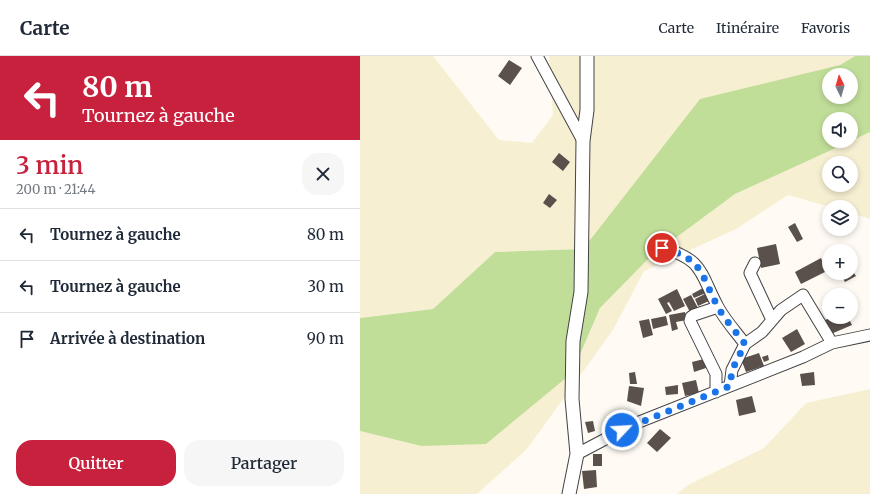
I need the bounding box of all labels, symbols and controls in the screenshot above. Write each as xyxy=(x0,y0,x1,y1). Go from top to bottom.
text: Carte xyxy=(20,16,70,40)
text: Carte xyxy=(659,19,694,37)
text: Itinéraire xyxy=(716,19,779,37)
text: Favoris xyxy=(801,19,850,37)
north arrow xyxy=(822,68,858,104)
map controls xyxy=(822,68,858,324)
text: 80 m xyxy=(82,69,153,105)
icon: left xyxy=(16,72,68,124)
text: Tournez à gauche xyxy=(82,104,235,127)
button: sound xyxy=(822,112,858,148)
text: 3 min xyxy=(16,150,83,181)
button: close xyxy=(302,153,344,195)
button: search xyxy=(822,156,858,192)
text: 200 m · 21:44 xyxy=(16,181,95,198)
button: layers xyxy=(822,200,858,236)
icon: left xyxy=(16,224,38,246)
text: Tournez à gauche xyxy=(50,225,181,244)
text: 80 m xyxy=(307,225,344,244)
pin xyxy=(645,231,679,265)
icon: arrive xyxy=(651,237,673,259)
button: + xyxy=(822,244,858,280)
icon: left xyxy=(16,276,38,298)
text: Tournez à gauche xyxy=(50,277,181,296)
text: 30 m xyxy=(307,277,344,296)
button: − xyxy=(822,288,858,324)
icon: arrive xyxy=(16,328,38,350)
text: Arrivée à destination xyxy=(50,329,205,348)
text: 90 m xyxy=(307,329,344,348)
position arrow xyxy=(601,409,643,451)
button: Quitter xyxy=(16,440,176,486)
button: Partager xyxy=(184,440,344,486)

